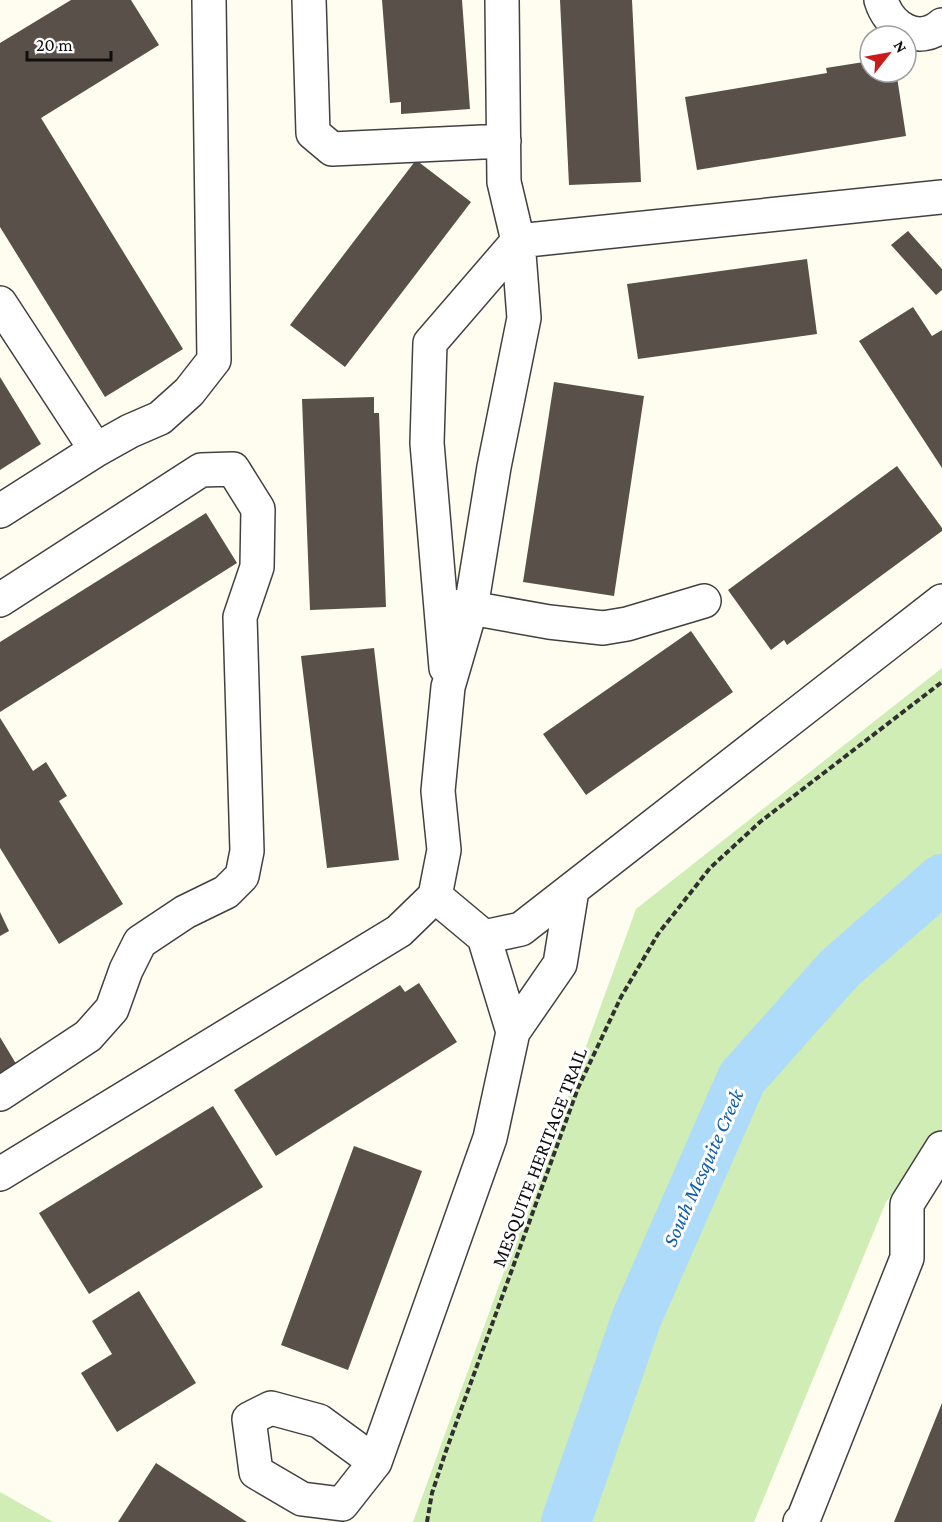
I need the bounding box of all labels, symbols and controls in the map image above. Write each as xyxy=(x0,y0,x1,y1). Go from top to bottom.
scale bar xyxy=(27,24,111,62)
north arrow xyxy=(858,24,918,84)
text: 20 m xyxy=(36,35,73,55)
text: N xyxy=(890,37,911,56)
street label: MESQUITE HERITAGE TRAIL xyxy=(487,1044,591,1270)
water label: South Mesquite Creek xyxy=(658,1085,749,1250)

